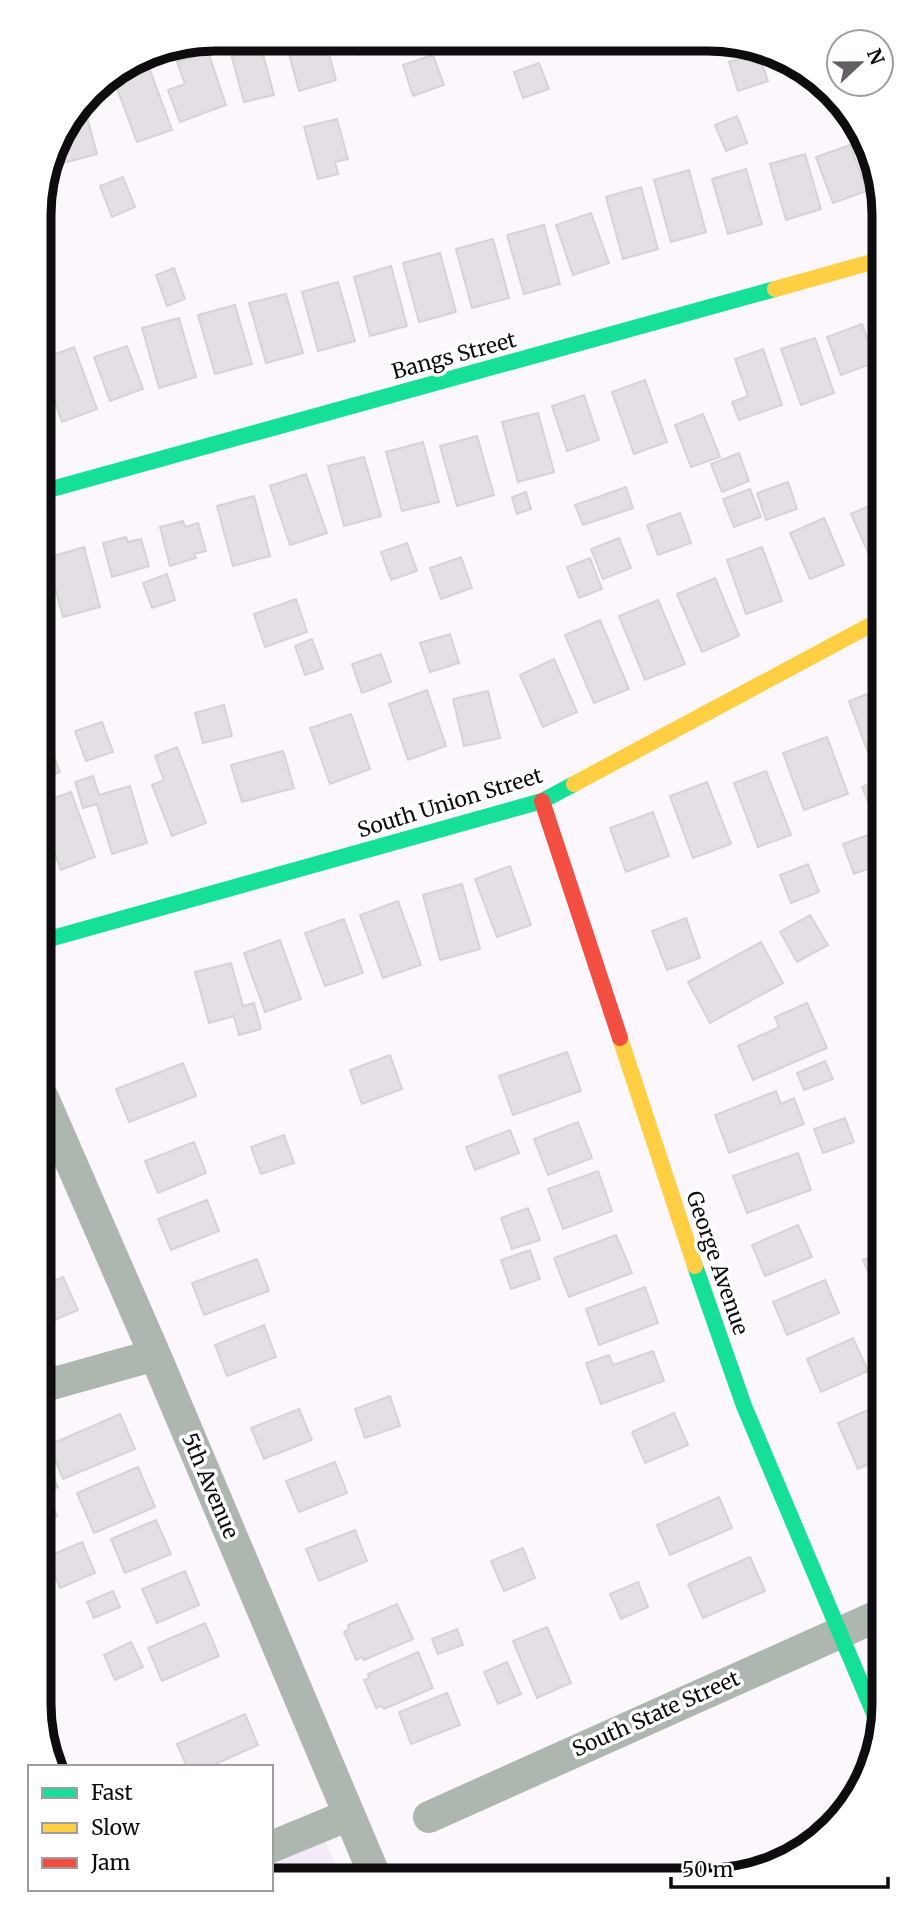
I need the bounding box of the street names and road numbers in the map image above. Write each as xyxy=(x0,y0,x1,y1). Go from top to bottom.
street label: Bangs Street xyxy=(389,326,519,385)
street label: South Union Street xyxy=(354,762,545,843)
street label: George Avenue xyxy=(680,1187,755,1338)
street label: 5th Avenue xyxy=(176,1429,245,1543)
street label: South State Street xyxy=(568,1665,744,1763)

